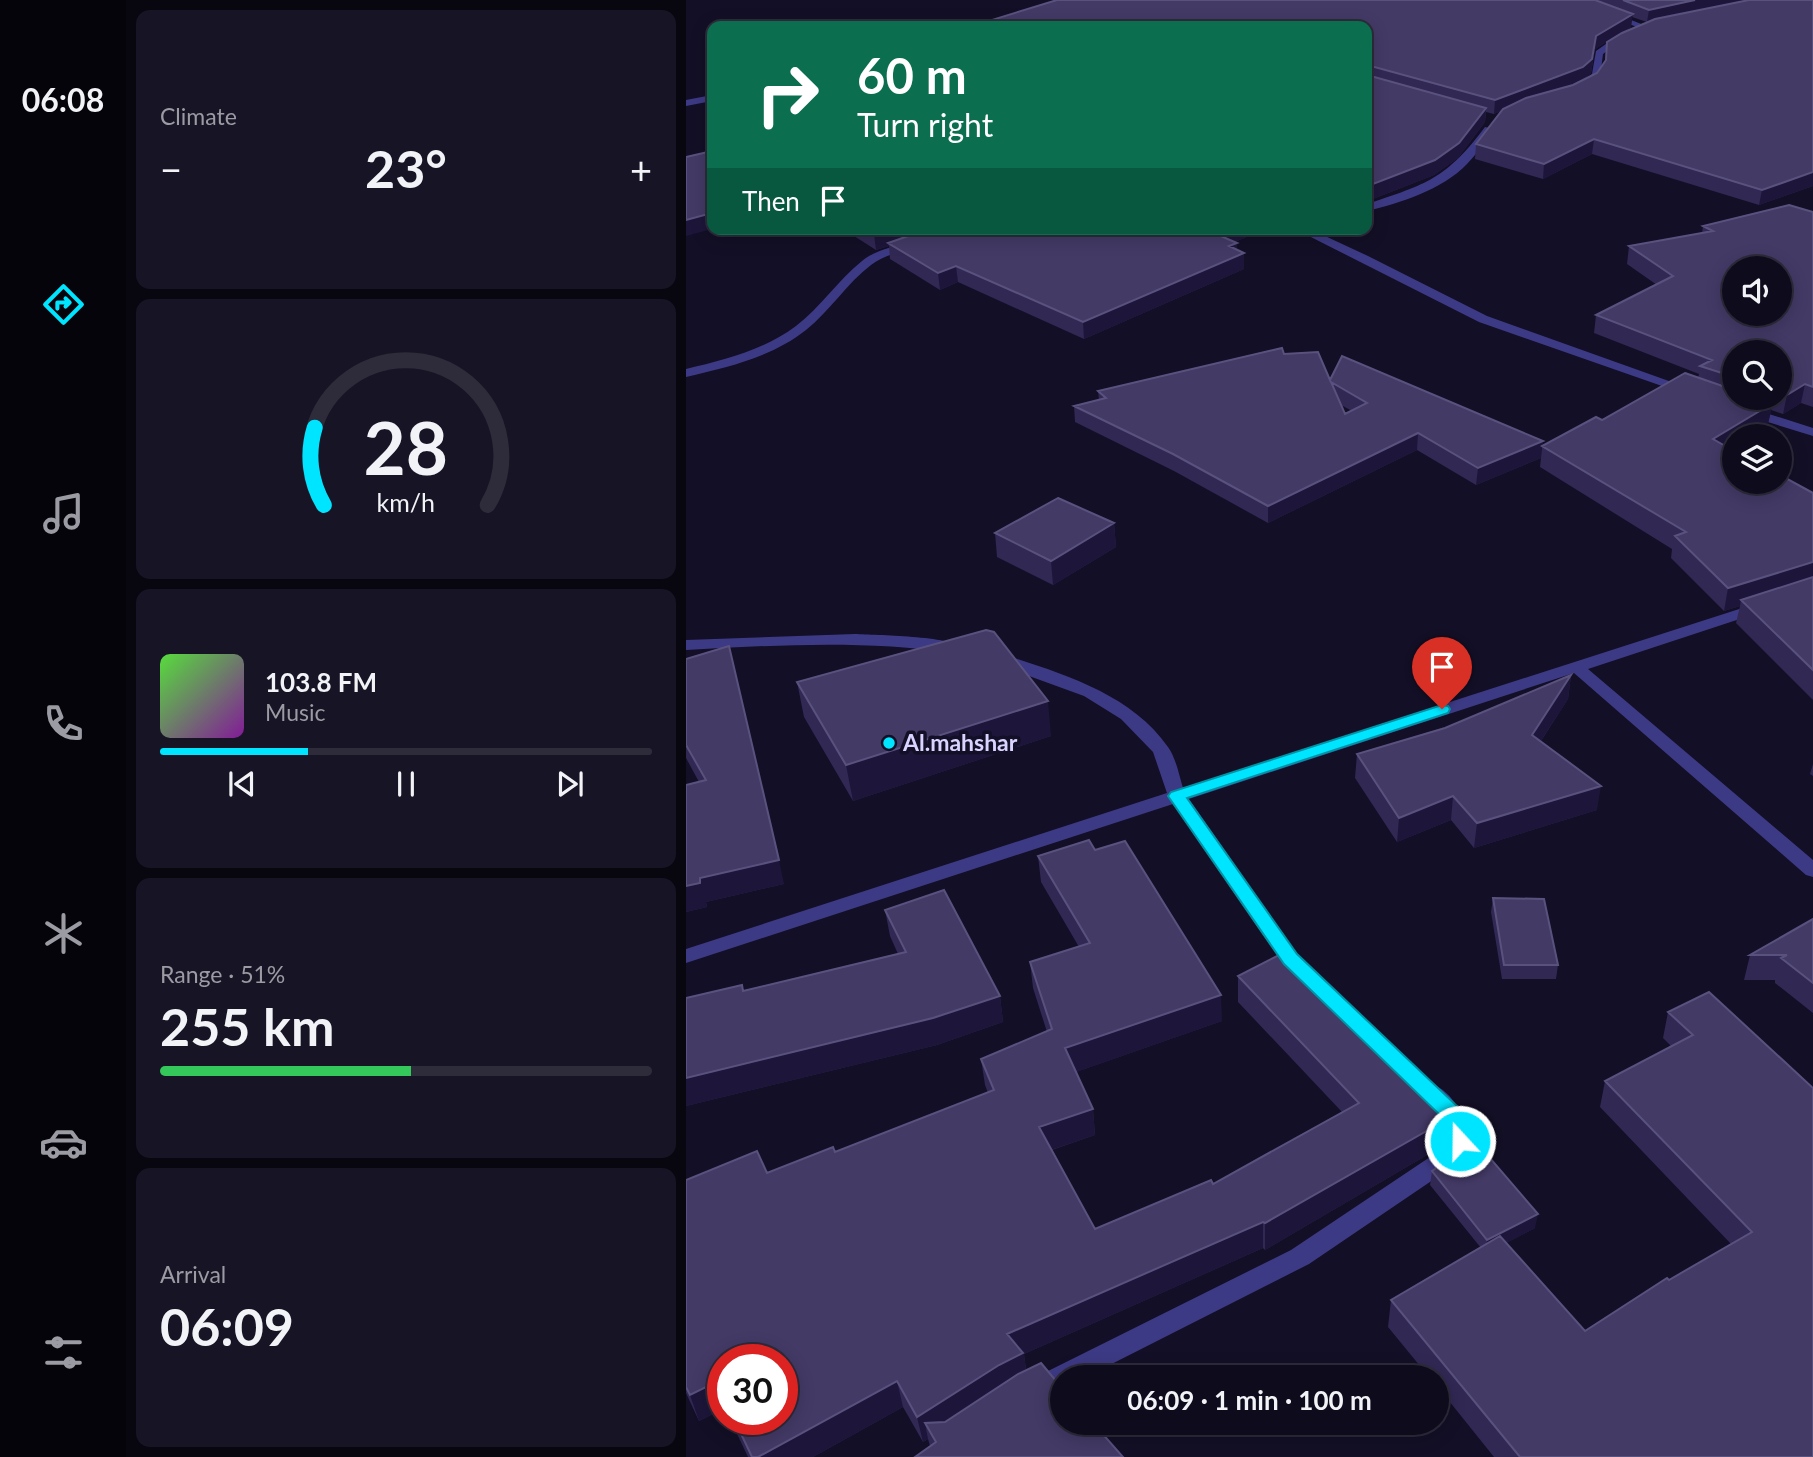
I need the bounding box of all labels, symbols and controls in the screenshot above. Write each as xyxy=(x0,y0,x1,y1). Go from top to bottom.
text: 60 m xyxy=(857,46,967,104)
icon: right xyxy=(742,49,833,140)
text: 06:08 xyxy=(22,80,104,119)
text: Climate xyxy=(160,102,237,130)
text: Turn right xyxy=(857,105,993,144)
text: 23° xyxy=(365,137,447,199)
text: − xyxy=(160,146,182,192)
text: + xyxy=(630,146,652,192)
icon: arrive xyxy=(814,182,852,220)
text: Then xyxy=(742,185,800,217)
map controls xyxy=(1722,256,1792,494)
button: sound xyxy=(1722,256,1792,326)
icon: directions xyxy=(39,280,88,329)
button: search xyxy=(1722,340,1792,410)
text: 28 xyxy=(364,404,448,492)
button: layers xyxy=(1722,424,1792,494)
text: km/h xyxy=(377,487,435,517)
icon: music xyxy=(39,489,88,538)
pin xyxy=(1412,637,1472,709)
icon: arrive xyxy=(1423,648,1461,686)
text: 103.8 FM xyxy=(265,666,377,698)
text: Music xyxy=(265,698,325,726)
icon: phone xyxy=(39,699,88,748)
place label: Al.mahshar xyxy=(902,728,1018,756)
marker: Al.mahshar xyxy=(881,735,897,751)
icon: previous xyxy=(223,765,261,803)
icon: pause xyxy=(387,765,425,803)
icon: next xyxy=(551,765,589,803)
icon: climate xyxy=(39,909,88,958)
text: Range · 51% xyxy=(160,960,285,988)
text: 255 km xyxy=(160,995,334,1057)
position arrow xyxy=(1423,1104,1497,1178)
icon: car xyxy=(39,1118,88,1167)
text: Arrival xyxy=(160,1260,226,1288)
text: 06:09 xyxy=(160,1295,294,1357)
icon: filters xyxy=(39,1328,88,1377)
speed limit sign: 30 xyxy=(707,1344,798,1435)
text: 06:09 · 1 min · 100 m xyxy=(1127,1384,1372,1416)

